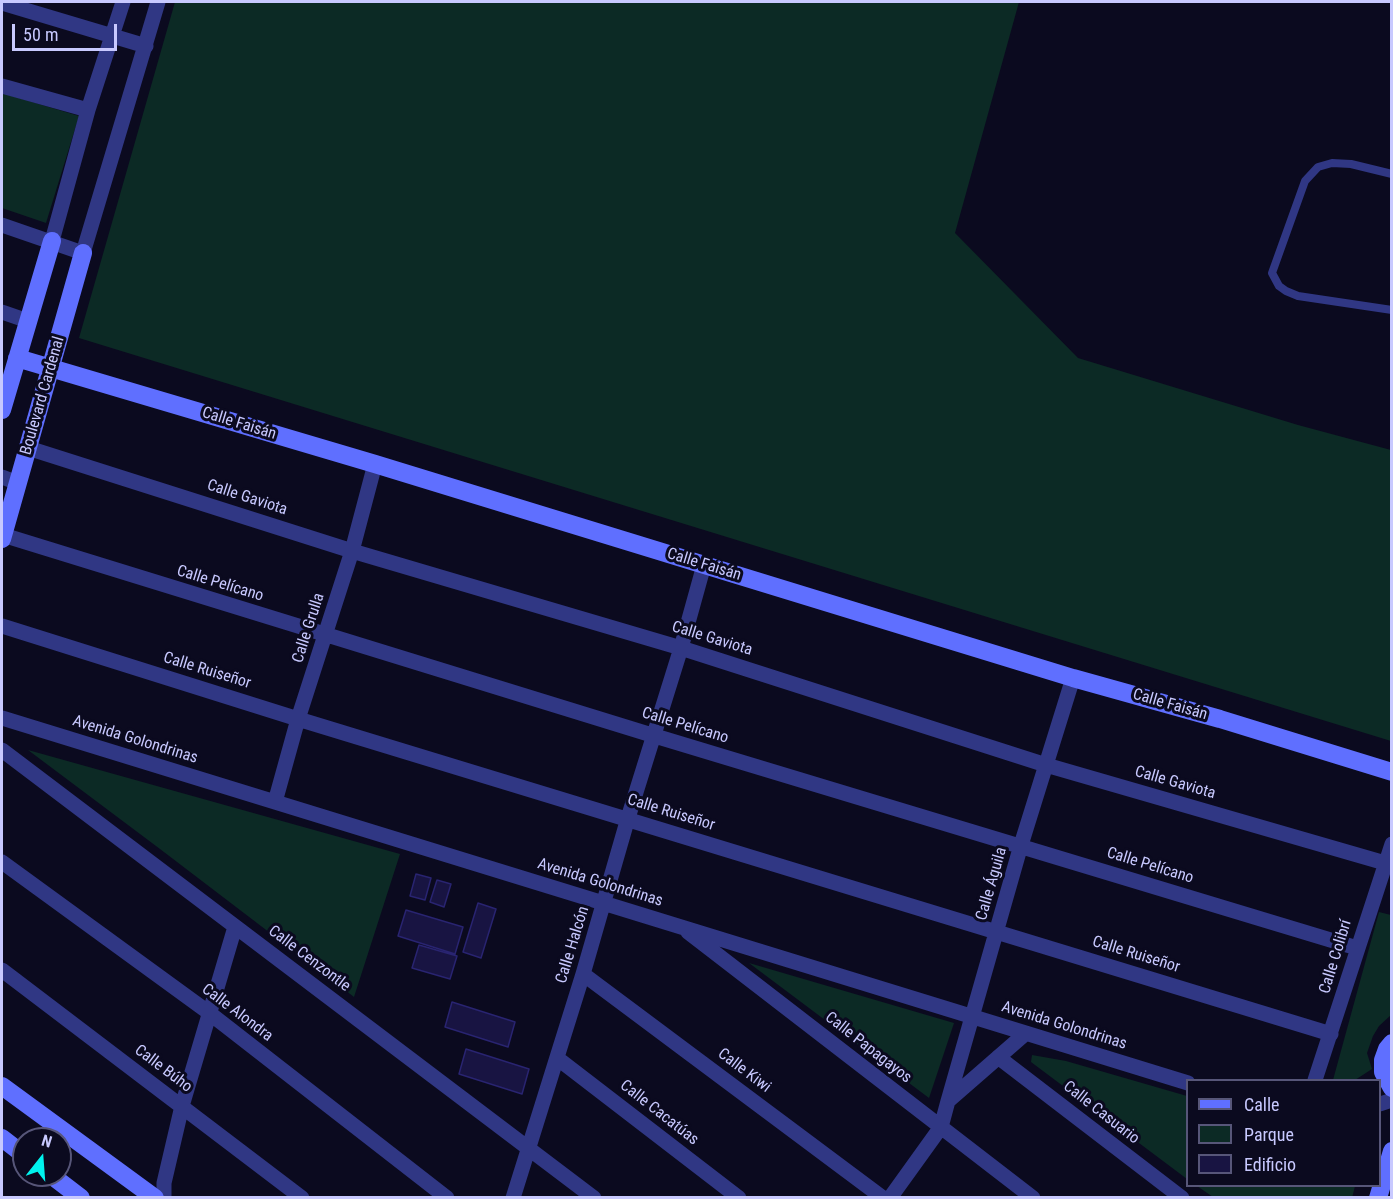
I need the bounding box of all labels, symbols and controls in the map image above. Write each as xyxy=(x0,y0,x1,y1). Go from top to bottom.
scale bar xyxy=(15,12,120,50)
text: 50 m xyxy=(23,24,58,45)
street label: Boulevard Cardenal xyxy=(17,335,69,457)
street label: Calle Faisán xyxy=(200,404,278,444)
street label: Calle Gaviota xyxy=(204,476,290,520)
street label: Calle Faisán xyxy=(665,545,743,585)
street label: Calle Pelícano xyxy=(174,562,266,606)
street label: Calle Grulla xyxy=(289,591,329,665)
street label: Calle Gaviota xyxy=(669,618,755,660)
street label: Calle Ruiseñor xyxy=(161,649,253,693)
street label: Calle Faisán xyxy=(1130,685,1210,725)
street label: Calle Pelícano xyxy=(639,704,731,748)
street label: Avenida Golondrinas xyxy=(70,712,200,768)
street label: Calle Gaviota xyxy=(1132,762,1218,804)
street label: Calle Ruiseñor xyxy=(625,791,717,835)
street label: Calle Pelícano xyxy=(1104,844,1196,888)
street label: Calle Águila xyxy=(972,845,1012,923)
street label: Avenida Golondrinas xyxy=(535,855,665,911)
street label: Calle Halcón xyxy=(552,904,594,986)
street label: Calle Colibrí xyxy=(1316,918,1356,996)
street label: Calle Cenzontle xyxy=(264,922,354,996)
street label: Calle Ruiseñor xyxy=(1090,933,1182,977)
street label: Calle Alondra xyxy=(198,980,276,1046)
street label: Avenida Golondrinas xyxy=(999,998,1129,1054)
street label: Calle Papagayos xyxy=(821,1008,915,1088)
street label: Calle Búho xyxy=(130,1041,196,1097)
street label: Calle Kiwi xyxy=(714,1045,774,1097)
street label: Calle Cacatúas xyxy=(616,1076,702,1150)
street label: Calle Casuario xyxy=(1059,1077,1143,1149)
legend xyxy=(1186,1079,1381,1187)
text: Calle xyxy=(1244,1094,1280,1115)
text: Parque xyxy=(1244,1124,1294,1145)
north arrow xyxy=(12,1127,72,1187)
text: N xyxy=(39,1131,54,1152)
text: Edificio xyxy=(1244,1154,1296,1175)

